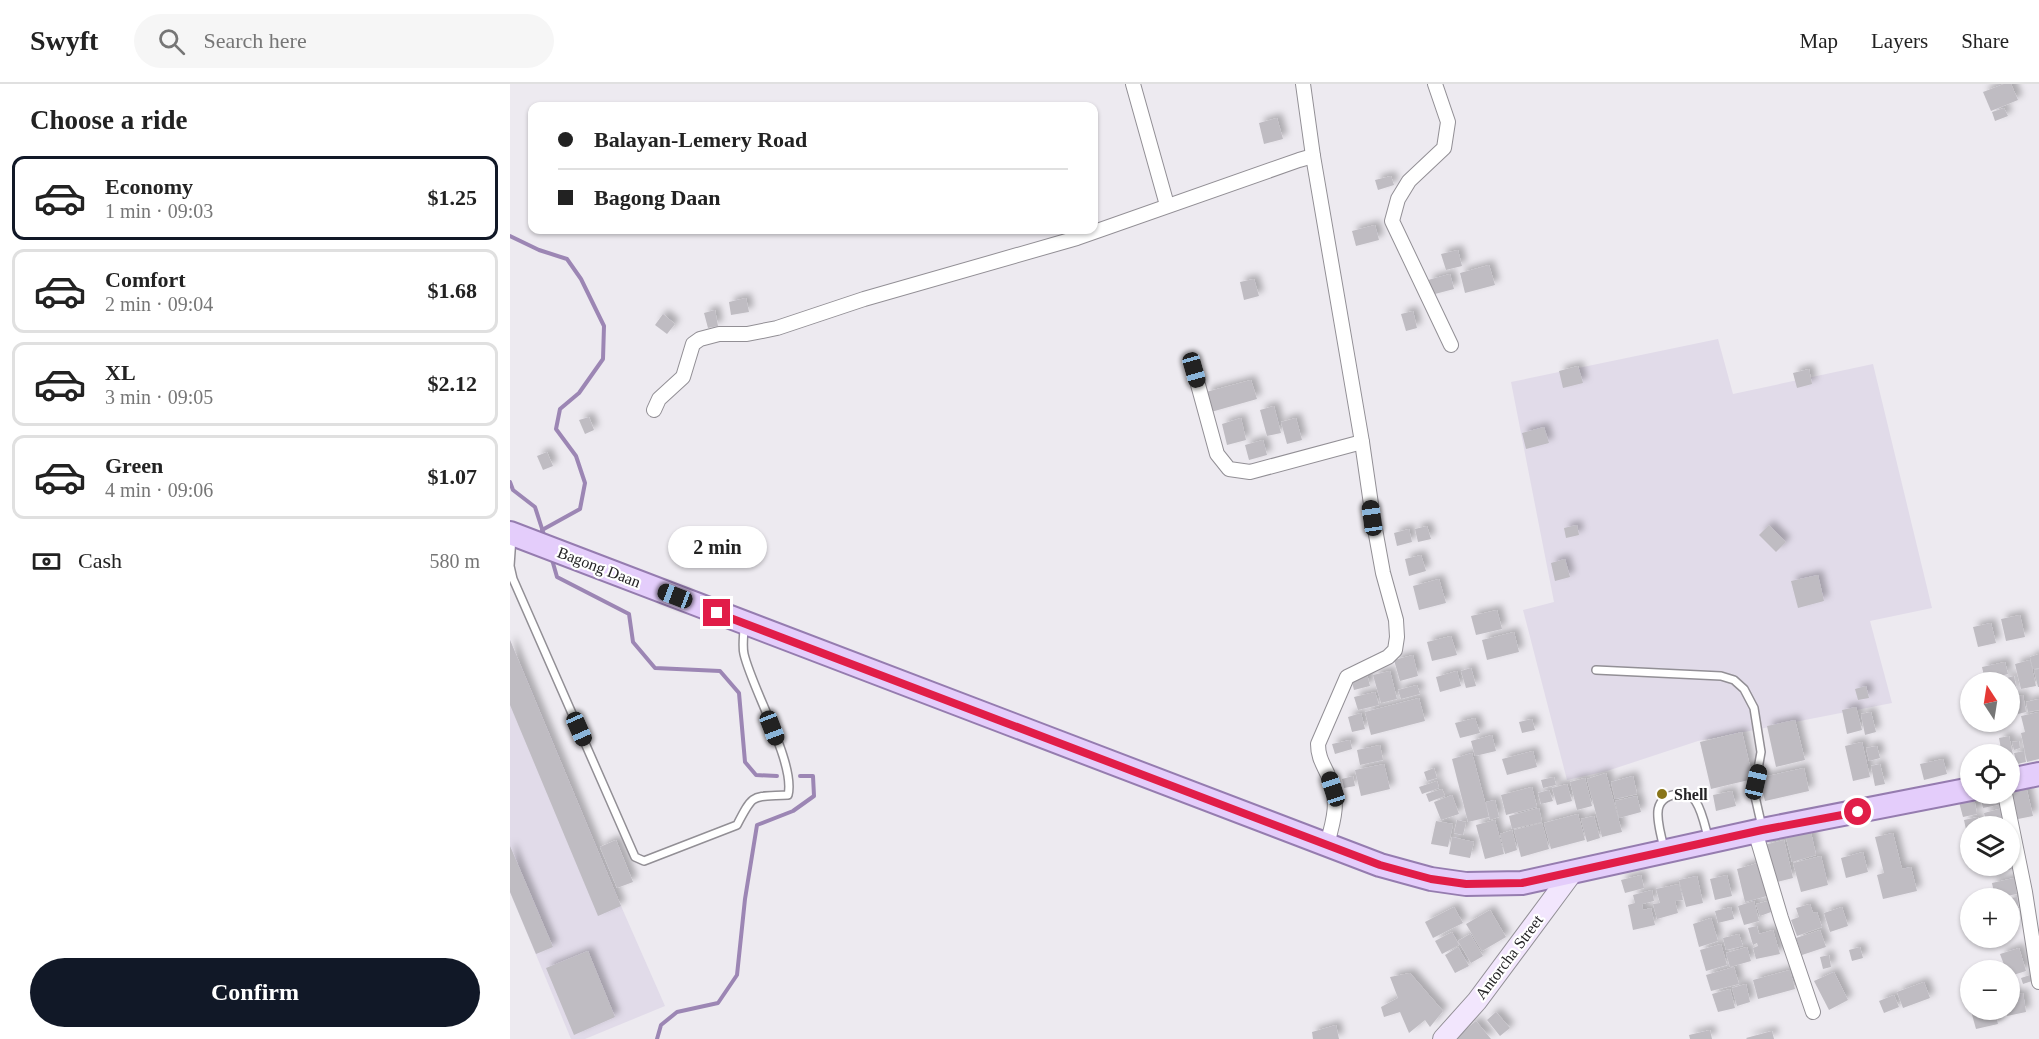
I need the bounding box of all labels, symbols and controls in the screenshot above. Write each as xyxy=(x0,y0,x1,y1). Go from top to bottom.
search box xyxy=(134,14,554,68)
text: Swyft xyxy=(30,25,98,56)
icon: search xyxy=(155,25,188,58)
text: Search here xyxy=(203,28,307,53)
text: Map xyxy=(1800,29,1838,53)
text: Layers xyxy=(1871,29,1928,53)
text: Share xyxy=(1961,29,2009,53)
text: Choose a ride xyxy=(30,105,188,135)
text: Balayan-Lemery Road xyxy=(594,127,807,152)
icon: car xyxy=(33,171,87,225)
text: Economy xyxy=(105,174,193,199)
text: $1.25 xyxy=(428,185,477,210)
text: Bagong Daan xyxy=(594,185,721,210)
text: 1 min · 09:03 xyxy=(105,200,213,222)
icon: car xyxy=(33,264,87,318)
text: Comfort xyxy=(105,267,186,292)
text: $1.68 xyxy=(428,278,477,303)
text: 2 min · 09:04 xyxy=(105,293,213,315)
car xyxy=(1180,350,1208,390)
icon: car xyxy=(33,357,87,411)
text: XL xyxy=(105,360,136,385)
text: $2.12 xyxy=(428,371,477,396)
text: 3 min · 09:05 xyxy=(105,386,213,408)
icon: car xyxy=(33,450,87,504)
text: Green xyxy=(105,453,163,478)
text: $1.07 xyxy=(428,464,477,489)
text: 4 min · 09:06 xyxy=(105,479,213,501)
car xyxy=(1361,499,1383,537)
callout: 2 min xyxy=(668,526,766,568)
text: 2 min xyxy=(693,536,742,558)
street label: Bagong Daan xyxy=(555,543,643,592)
icon: cash xyxy=(30,545,63,578)
text: Cash xyxy=(78,548,122,573)
text: 580 m xyxy=(429,550,480,572)
car xyxy=(655,581,695,611)
route end xyxy=(703,599,730,626)
north arrow xyxy=(1960,672,2020,732)
map controls xyxy=(1960,672,2020,1020)
car xyxy=(757,708,787,748)
car xyxy=(563,709,595,749)
button: locate xyxy=(1960,744,2020,804)
car xyxy=(1743,762,1769,802)
car xyxy=(1319,769,1347,809)
place label: Shell xyxy=(1674,786,1708,803)
marker: Shell xyxy=(1655,787,1669,801)
route start xyxy=(1844,798,1871,825)
button: layers xyxy=(1960,816,2020,876)
button: + xyxy=(1960,888,2020,948)
street label: Antorcha Street xyxy=(1472,911,1546,1002)
button: Confirm xyxy=(30,958,480,1027)
button: − xyxy=(1960,960,2020,1020)

